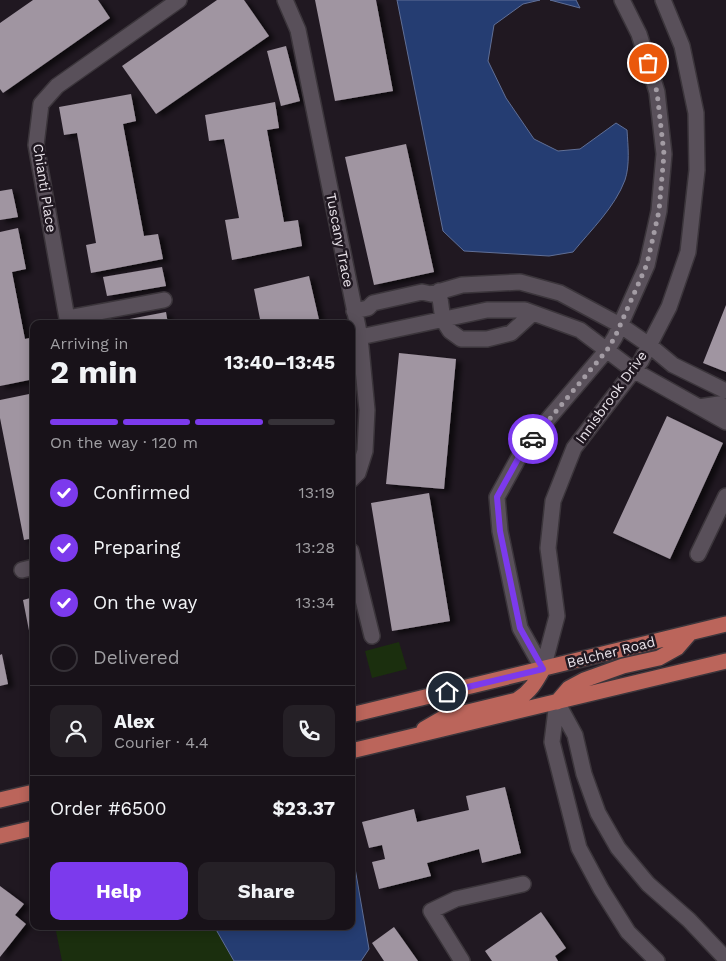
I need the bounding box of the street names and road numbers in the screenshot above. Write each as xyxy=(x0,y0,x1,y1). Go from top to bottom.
street label: Chianti Place xyxy=(30,143,60,233)
street label: Tuscany Trace xyxy=(323,191,357,289)
street label: Innisbrook Drive xyxy=(572,347,650,447)
street label: Belcher Road xyxy=(565,633,657,671)

